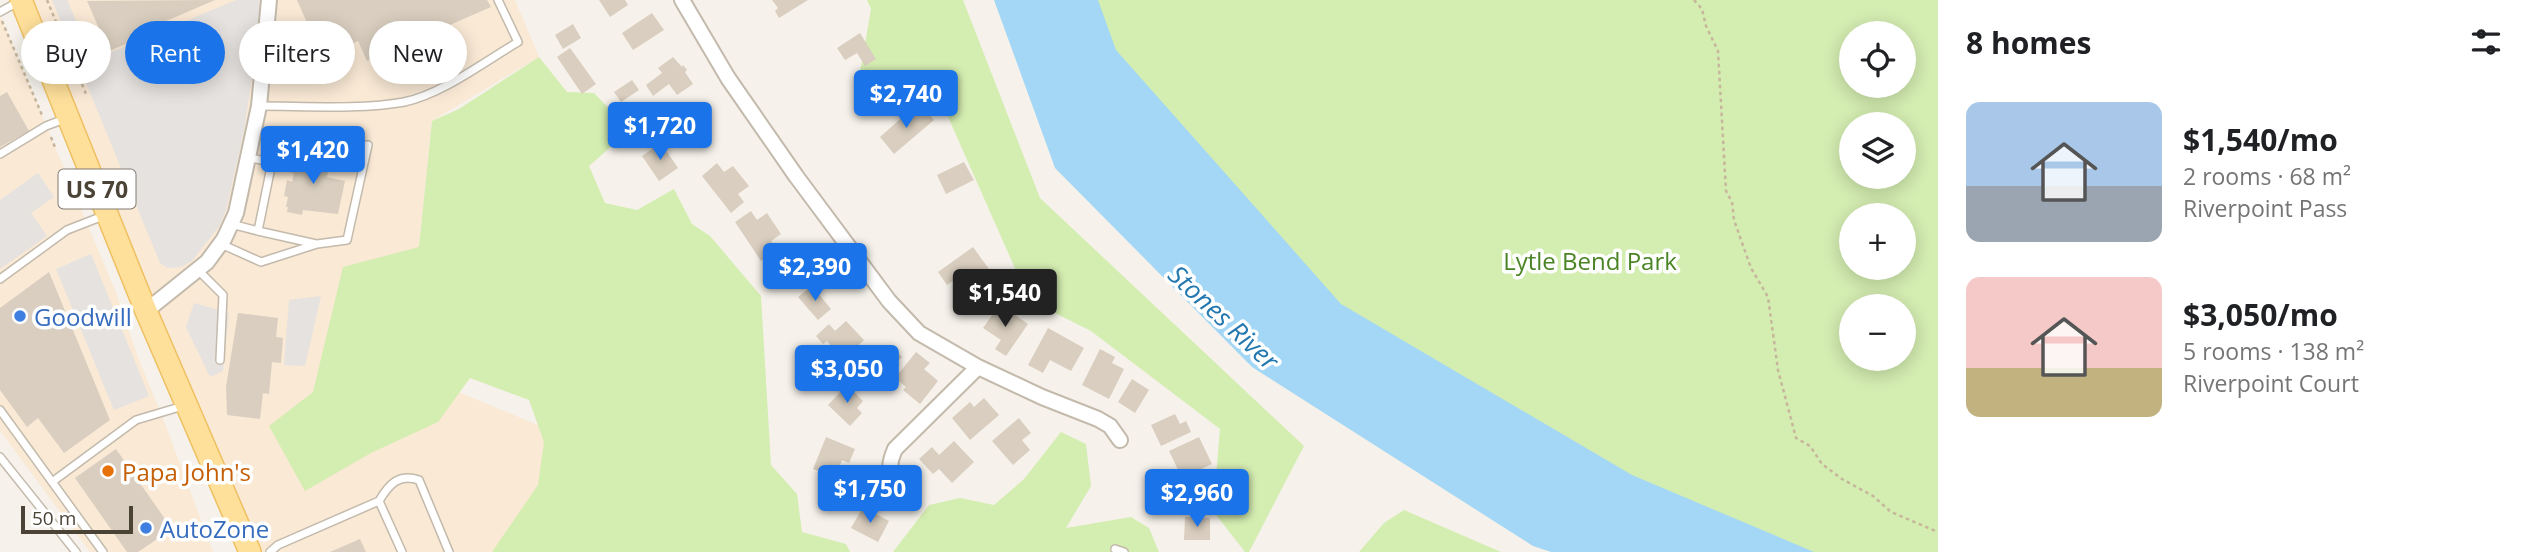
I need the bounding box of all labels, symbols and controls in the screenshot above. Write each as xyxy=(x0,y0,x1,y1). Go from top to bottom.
chip: Buy xyxy=(21,21,111,84)
chip: Rent xyxy=(125,21,225,84)
chip: Filters xyxy=(239,21,355,84)
chip: New xyxy=(369,21,467,84)
map controls xyxy=(1839,21,1916,371)
button: locate xyxy=(1839,21,1916,98)
text: 8 homes xyxy=(1966,22,2091,63)
icon: filters xyxy=(2467,23,2505,61)
pin: $2,740 xyxy=(849,71,963,130)
text: $2,740 xyxy=(870,77,942,109)
pin: $1,720 xyxy=(603,102,717,162)
text: $1,720 xyxy=(624,109,696,141)
button: layers xyxy=(1839,112,1916,189)
text: $1,540/mo xyxy=(2183,119,2338,160)
pin: $1,420 xyxy=(256,127,370,186)
icon: home xyxy=(2022,130,2106,214)
text: $1,420 xyxy=(277,133,349,165)
text: 2 rooms · 68 m² xyxy=(2183,160,2351,192)
road number: US 70 xyxy=(58,170,136,208)
text: Riverpoint Pass xyxy=(2183,192,2347,224)
button: + xyxy=(1839,203,1916,280)
pin: $2,390 xyxy=(758,244,872,303)
park label: Lytle Bend Park xyxy=(1503,244,1677,277)
text: $2,390 xyxy=(779,250,851,282)
water label: Stones River xyxy=(1161,256,1288,379)
pin: $1,540 xyxy=(948,270,1062,329)
text: $1,540 xyxy=(969,276,1041,308)
button: − xyxy=(1839,294,1916,371)
text: $3,050/mo xyxy=(2183,294,2338,335)
place label: Goodwill xyxy=(34,300,132,333)
icon: home xyxy=(2022,305,2106,389)
marker: Goodwill xyxy=(12,308,28,324)
text: 5 rooms · 138 m² xyxy=(2183,335,2364,367)
pin: $3,050 xyxy=(790,346,904,405)
text: $3,050 xyxy=(811,352,883,384)
text: Riverpoint Court xyxy=(2183,367,2359,399)
place label: Papa John's xyxy=(122,455,251,488)
marker: Papa John's xyxy=(100,463,116,479)
pin: $1,750 xyxy=(813,466,927,525)
pin: $2,960 xyxy=(1140,470,1254,529)
text: $1,750 xyxy=(834,472,906,504)
text: $2,960 xyxy=(1161,476,1233,508)
scale bar xyxy=(21,503,133,535)
text: 50 m xyxy=(32,505,76,531)
place label: AutoZone xyxy=(160,512,269,545)
marker: AutoZone xyxy=(138,520,154,536)

